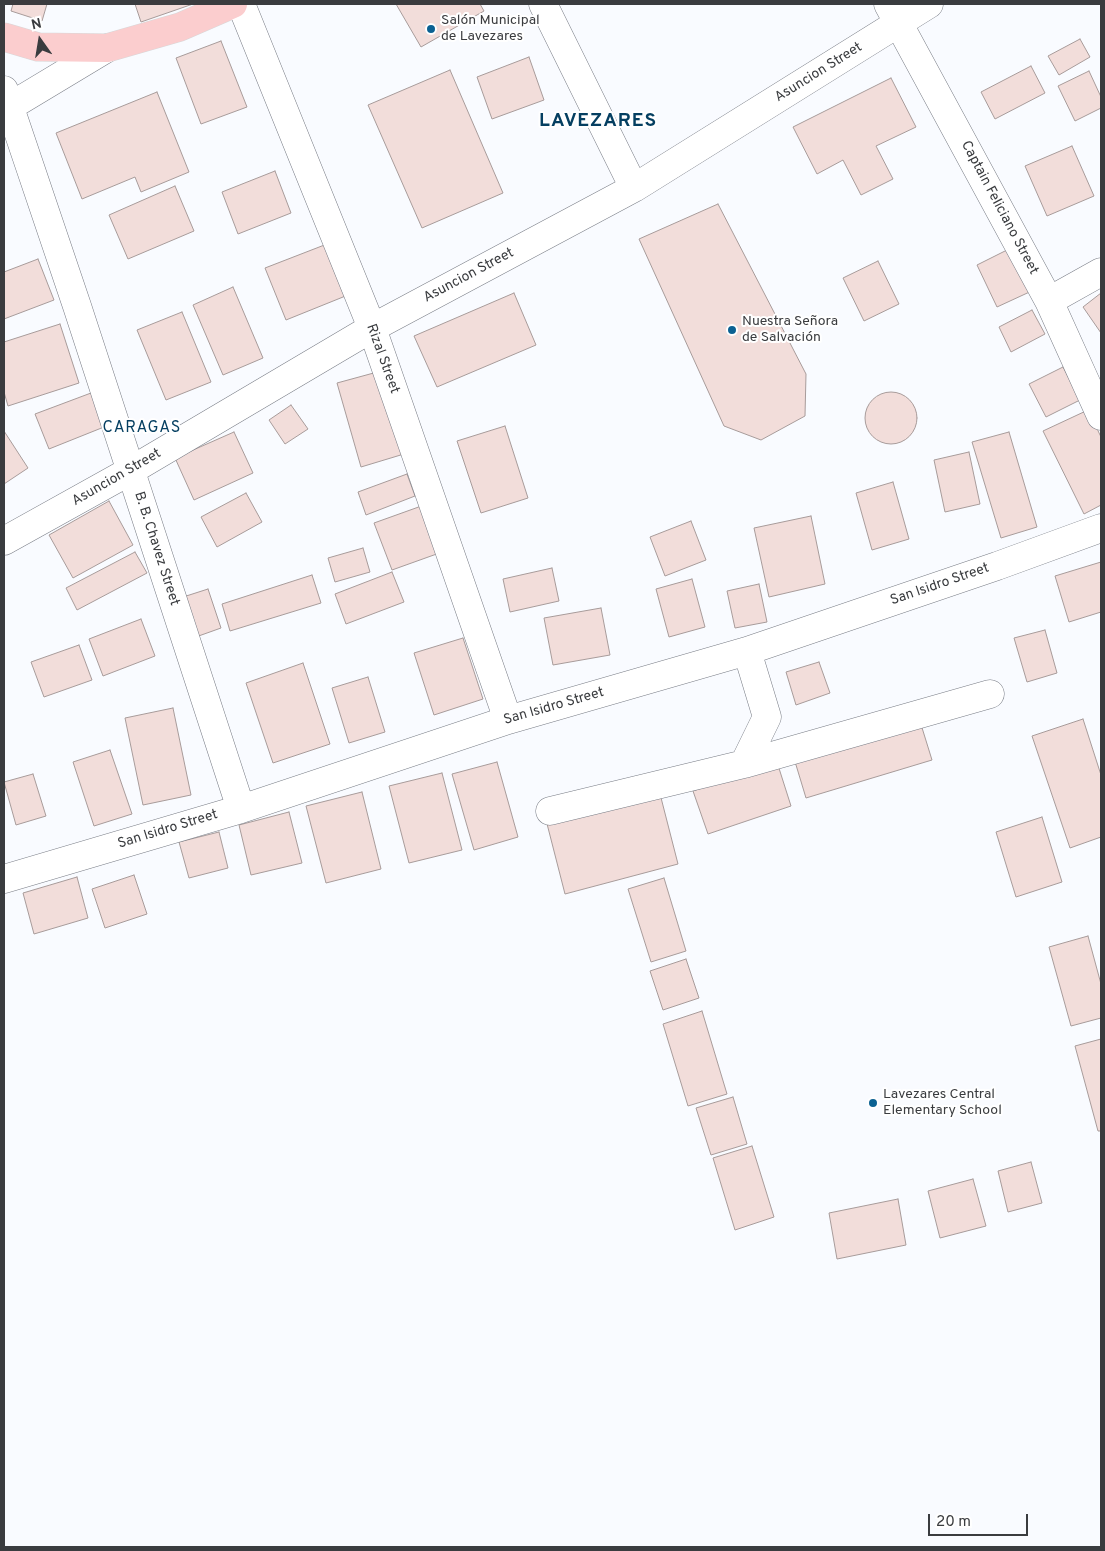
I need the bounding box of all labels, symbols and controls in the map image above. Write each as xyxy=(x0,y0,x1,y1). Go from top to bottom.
place label: Salón Municipal de Lavezares xyxy=(441,13,540,46)
north arrow xyxy=(15,15,65,65)
text: N xyxy=(30,15,43,34)
marker: Salón Municipal de Lavezares xyxy=(425,23,437,35)
street label: Asuncion Street xyxy=(772,39,866,107)
district label: LAVEZARES xyxy=(538,111,658,133)
street label: Captain Feliciano Street xyxy=(957,138,1041,278)
street label: Asuncion Street xyxy=(421,245,517,307)
place label: Nuestra Señora de Salvación xyxy=(742,314,838,347)
street label: Rizal Street xyxy=(362,322,402,396)
marker: Nuestra Señora de Salvación xyxy=(726,324,738,336)
district label: CARAGAS xyxy=(102,419,182,439)
street label: Asuncion Street xyxy=(70,446,164,510)
street label: B. B. Chavez Street xyxy=(130,490,182,608)
street label: San Isidro Street xyxy=(888,560,992,610)
street label: San Isidro Street xyxy=(502,685,606,729)
street label: San Isidro Street xyxy=(116,807,220,853)
place label: Lavezares Central Elementary School xyxy=(883,1087,1002,1120)
marker: Lavezares Central Elementary School xyxy=(867,1097,879,1109)
scale bar xyxy=(930,1504,1030,1536)
text: 20 m xyxy=(936,1513,971,1532)

